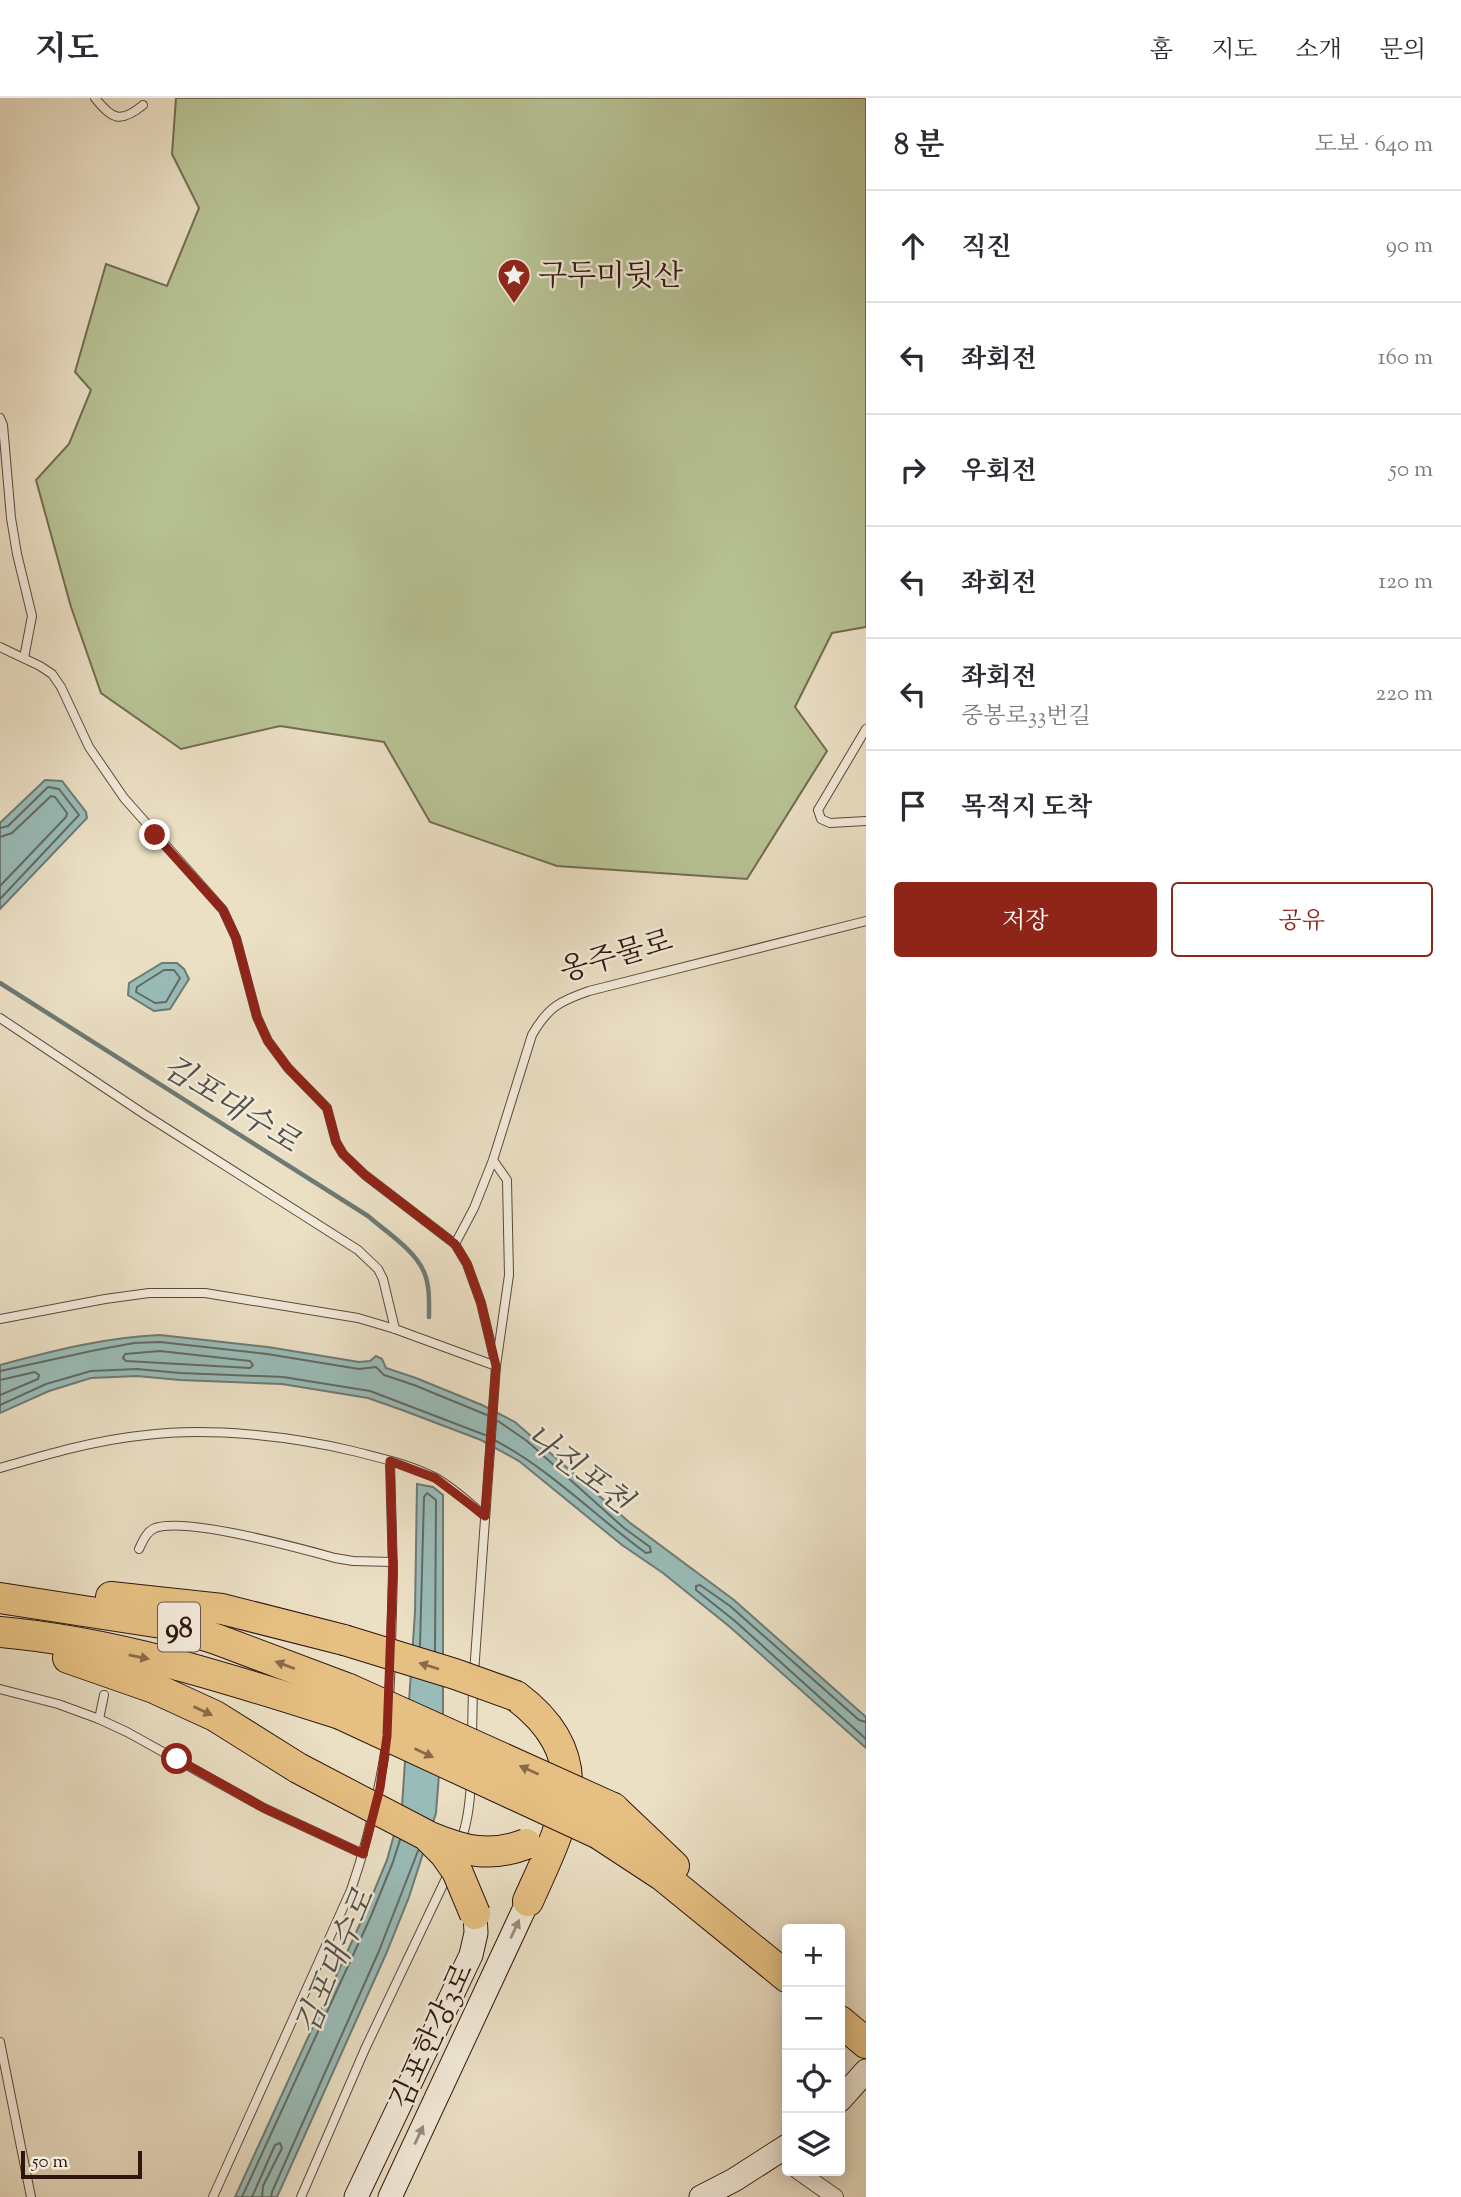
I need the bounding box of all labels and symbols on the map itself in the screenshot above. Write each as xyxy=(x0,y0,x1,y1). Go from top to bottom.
place icon: 구두미뒷산 xyxy=(495,256,533,305)
place label: 구두미뒷산 xyxy=(538,256,683,299)
route end xyxy=(139,819,170,850)
street label: 옹주물로 xyxy=(555,921,678,994)
water label: 김포대수로 xyxy=(152,1045,308,1167)
water label: 나진포천 xyxy=(514,1415,642,1527)
road number: 98 xyxy=(158,1602,200,1652)
one-way arrow xyxy=(129,1651,151,1662)
one-way arrow xyxy=(275,1659,296,1670)
one-way arrow xyxy=(418,1660,439,1670)
one-way arrow xyxy=(193,1705,213,1717)
route start xyxy=(161,1743,192,1774)
one-way arrow xyxy=(414,1747,434,1759)
one-way arrow xyxy=(519,1764,539,1776)
water label: 김포대수로 xyxy=(285,1882,389,2043)
one-way arrow xyxy=(510,1919,521,1939)
street label: 김포한강3로 xyxy=(381,1957,486,2117)
one-way arrow xyxy=(413,2125,425,2145)
scale bar xyxy=(21,2148,142,2180)

